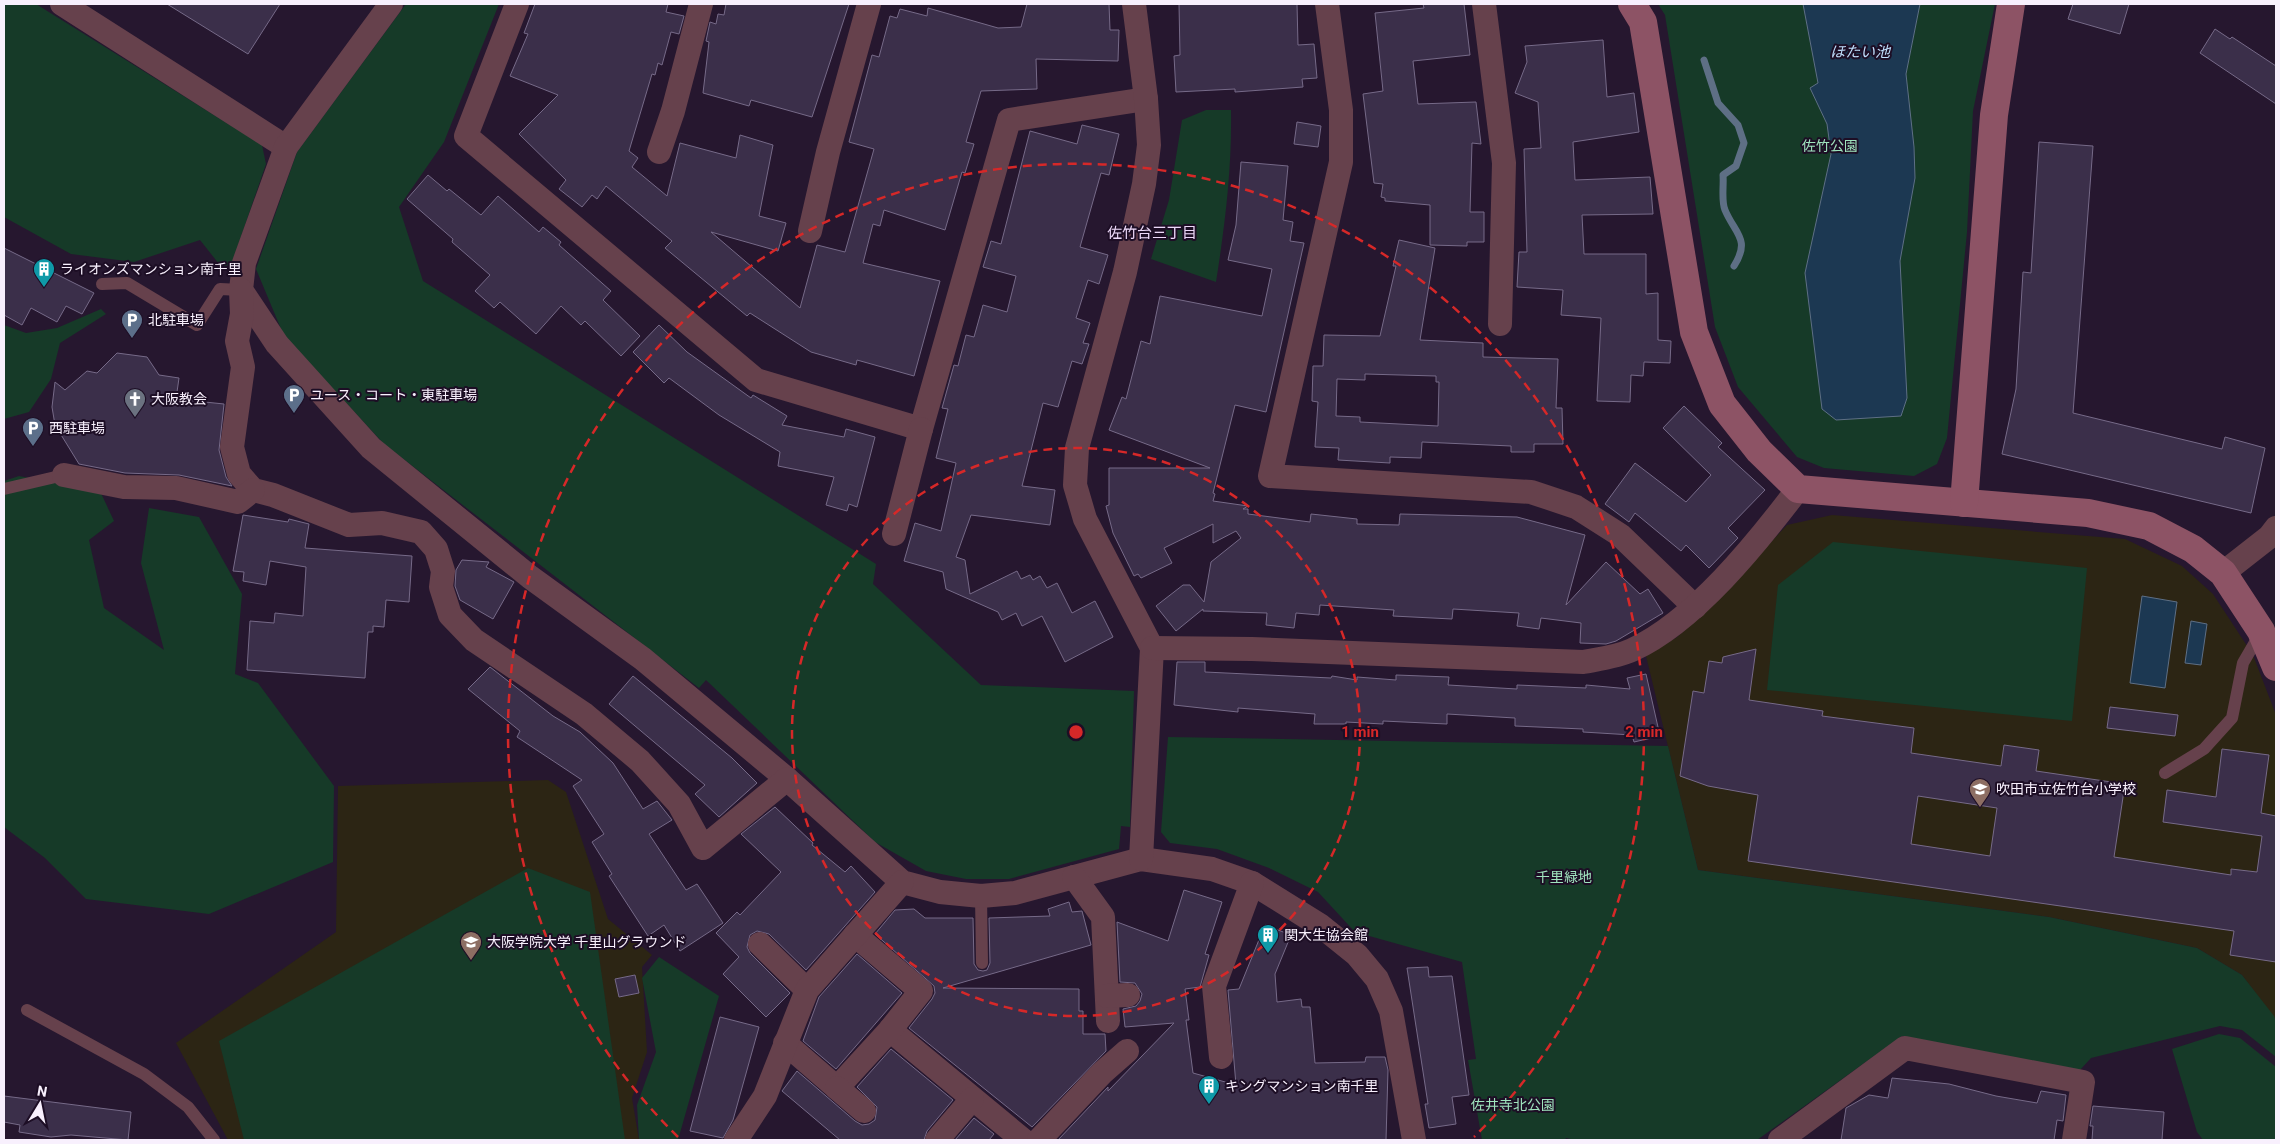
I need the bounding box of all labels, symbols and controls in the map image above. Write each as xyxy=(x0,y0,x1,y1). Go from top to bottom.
water label: ほたい池 xyxy=(1830,43,1892,61)
park label: 佐竹公園 xyxy=(1802,138,1858,154)
district label: 佐竹台三丁目 xyxy=(1107,224,1197,242)
building icon: ライオンズマンション南千里 xyxy=(32,257,56,288)
place label: ライオンズマンション南千里 xyxy=(60,261,242,277)
parking icon: 北駐車場 xyxy=(120,308,144,339)
place label: 北駐車場 xyxy=(148,312,204,328)
parking icon: ユース・コート・東駐車場 xyxy=(282,383,306,414)
church icon: 大阪教会 xyxy=(123,387,147,418)
place label: ユース・コート・東駐車場 xyxy=(310,387,477,403)
place label: 大阪教会 xyxy=(151,391,207,407)
parking icon: 西駐車場 xyxy=(21,416,45,447)
place label: 西駐車場 xyxy=(49,420,105,436)
centre of rings xyxy=(1067,723,1085,741)
text: 1 min xyxy=(1341,723,1379,741)
text: 2 min xyxy=(1625,723,1663,741)
school or university icon: 吹田市立佐竹台小学校 xyxy=(1968,777,1992,808)
place label: 吹田市立佐竹台小学校 xyxy=(1996,781,2136,797)
park label: 千里緑地 xyxy=(1536,869,1592,885)
building icon: 関大生協会館 xyxy=(1256,923,1280,954)
place label: 関大生協会館 xyxy=(1284,927,1368,943)
school or university icon: 大阪学院大学 千里山グラウンド xyxy=(459,930,483,961)
place label: 大阪学院大学 千里山グラウンド xyxy=(487,934,686,950)
building icon: キングマンション南千里 xyxy=(1197,1074,1221,1105)
place label: キングマンション南千里 xyxy=(1225,1078,1379,1094)
north arrow xyxy=(15,1079,65,1129)
text: N xyxy=(36,1082,49,1100)
park label: 佐井寺北公園 xyxy=(1471,1097,1555,1113)

